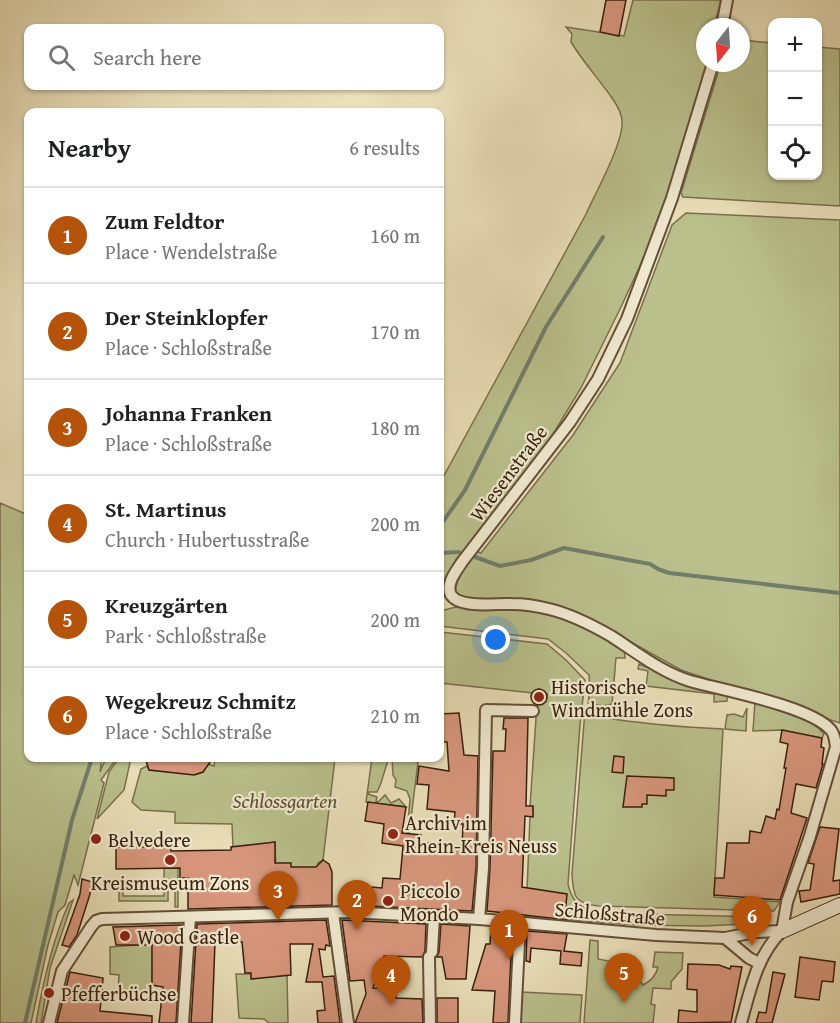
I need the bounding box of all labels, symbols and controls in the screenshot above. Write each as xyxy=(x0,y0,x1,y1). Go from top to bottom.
north arrow xyxy=(696,18,750,72)
map controls xyxy=(768,18,822,180)
button: + xyxy=(768,18,822,72)
search box xyxy=(24,24,444,90)
icon: search xyxy=(45,41,78,74)
text: Search here xyxy=(93,41,202,73)
button: − xyxy=(768,72,822,126)
button: locate xyxy=(768,126,822,180)
text: Nearby xyxy=(48,128,131,167)
text: 6 results xyxy=(349,133,420,162)
text: Zum Feldtor xyxy=(105,205,224,237)
text: 1 xyxy=(62,221,73,250)
text: 160 m xyxy=(370,221,420,250)
text: Place · Wendelstraße xyxy=(105,237,277,266)
text: Der Steinklopfer xyxy=(105,301,268,333)
text: 2 xyxy=(62,317,73,346)
text: 170 m xyxy=(370,317,420,346)
text: Place · Schloßstraße xyxy=(105,333,272,362)
text: Johanna Franken xyxy=(105,397,272,429)
text: 3 xyxy=(62,413,73,442)
text: 180 m xyxy=(370,413,420,442)
street label: Wiesenstraße xyxy=(462,419,554,527)
text: Place · Schloßstraße xyxy=(105,429,272,458)
text: St. Martinus xyxy=(105,493,226,525)
text: 4 xyxy=(62,509,73,538)
text: 200 m xyxy=(370,509,420,538)
text: Church · Hubertusstraße xyxy=(105,525,309,554)
text: Kreuzgärten xyxy=(105,589,228,621)
text: 5 xyxy=(62,605,73,634)
text: 200 m xyxy=(370,605,420,634)
text: Park · Schloßstraße xyxy=(105,621,266,650)
your location xyxy=(481,625,510,654)
place label: Historische Windmühle Zons xyxy=(551,672,693,724)
text: Wegekreuz Schmitz xyxy=(105,685,296,717)
marker: Historische Windmühle Zons xyxy=(532,690,546,704)
text: 6 xyxy=(62,701,73,730)
text: 210 m xyxy=(370,701,420,730)
text: Place · Schloßstraße xyxy=(105,717,272,746)
park label: Schlossgarten xyxy=(233,786,337,815)
place label: Archiv im Rhein-Kreis Neuss xyxy=(405,808,557,860)
place label: Belvedere xyxy=(108,825,191,854)
marker: Archiv im Rhein-Kreis Neuss xyxy=(386,827,400,841)
marker: Belvedere xyxy=(89,832,103,846)
marker: Kreismuseum Zons xyxy=(163,853,177,867)
place label: Kreismuseum Zons xyxy=(91,868,249,897)
pin: 3 xyxy=(258,872,298,921)
place label: Piccolo Mondo xyxy=(400,876,460,928)
pin: 2 xyxy=(338,880,376,930)
marker: Piccolo Mondo xyxy=(381,894,395,908)
street label: Schloßstraße xyxy=(554,894,666,932)
pin: 6 xyxy=(732,896,771,946)
pin: 1 xyxy=(490,910,528,960)
place label: Wood Castle xyxy=(137,922,239,951)
marker: Wood Castle xyxy=(118,929,132,943)
pin: 5 xyxy=(604,954,644,1003)
pin: 4 xyxy=(372,956,410,1005)
place label: Pfefferbüchse xyxy=(61,979,176,1008)
marker: Pfefferbüchse xyxy=(42,986,56,1000)

